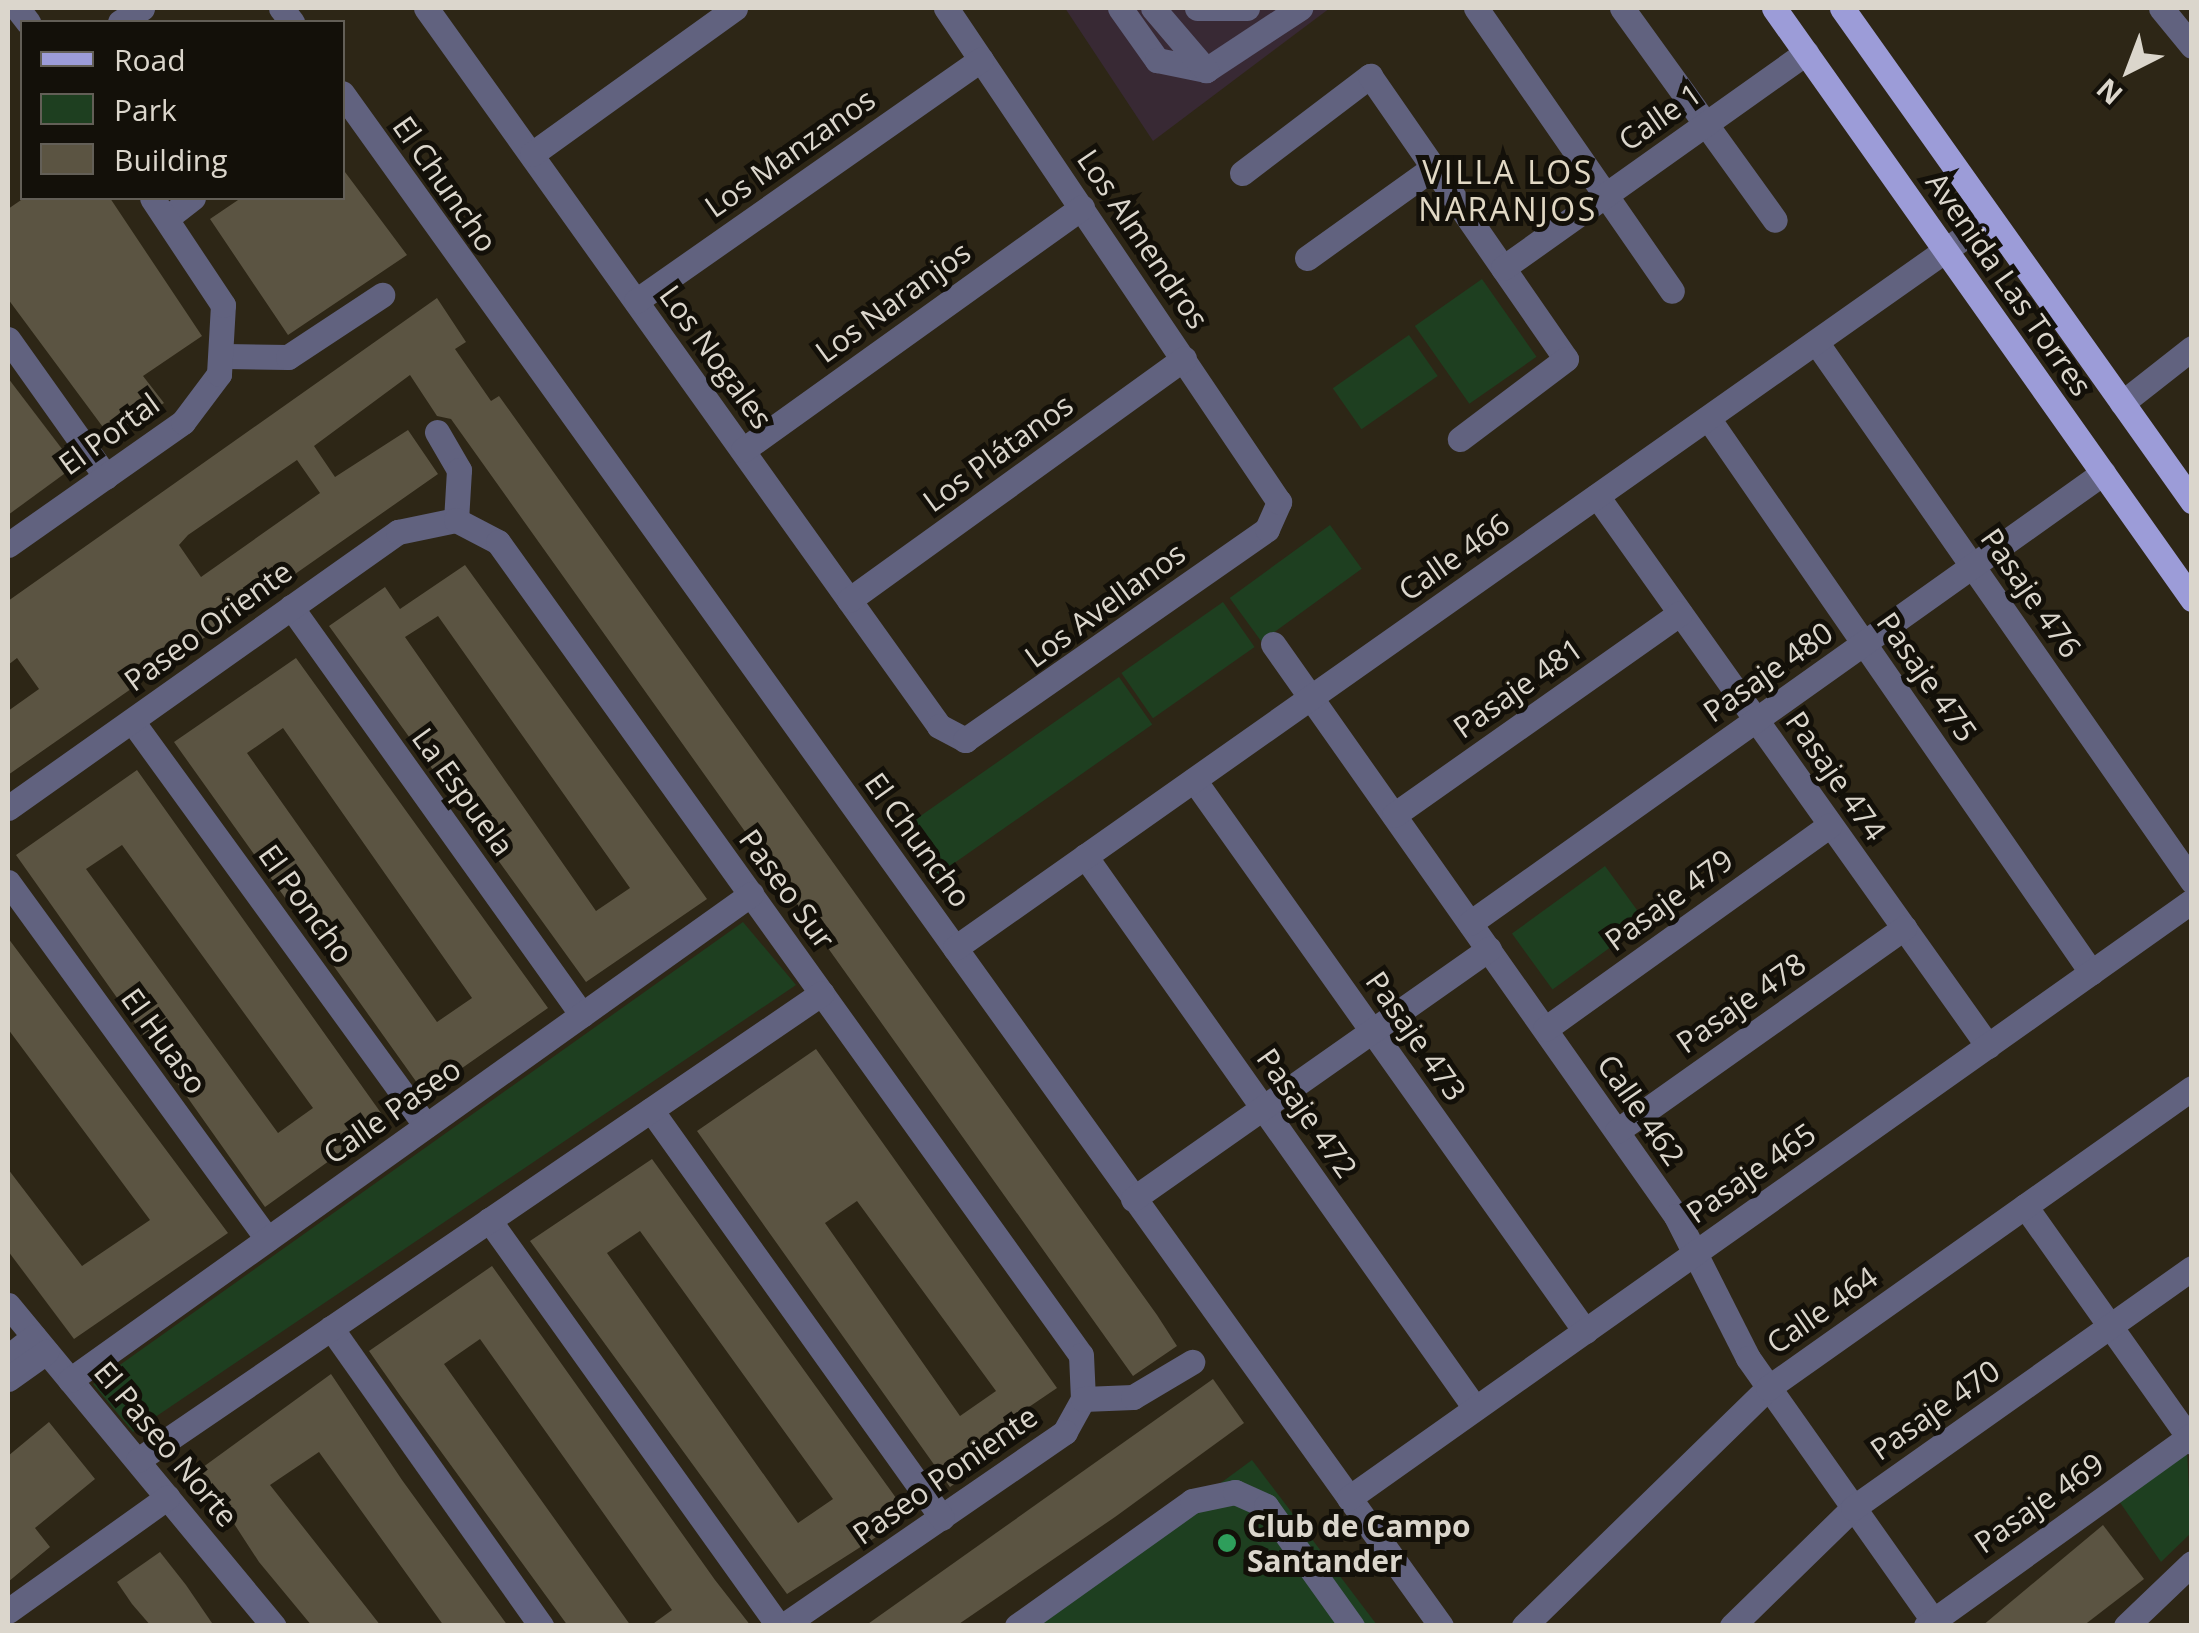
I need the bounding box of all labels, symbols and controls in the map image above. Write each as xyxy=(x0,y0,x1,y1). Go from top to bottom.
legend xyxy=(20,20,345,200)
north arrow xyxy=(2079,20,2179,120)
text: Road xyxy=(114,39,186,80)
text: N xyxy=(2088,71,2130,114)
street label: Calle 1 xyxy=(1612,76,1708,158)
street label: Los Manzanos xyxy=(698,81,882,225)
text: Park xyxy=(114,89,177,130)
street label: El Chuncho xyxy=(385,109,505,259)
text: Building xyxy=(114,139,228,180)
street label: Los Almendros xyxy=(1070,143,1216,335)
district label: VILLA LOS NARANJOS xyxy=(1418,154,1598,229)
street label: Avenida Las Torres xyxy=(1918,165,2100,403)
street label: Los Naranjos xyxy=(809,234,977,370)
street label: Los Nogales xyxy=(652,278,780,436)
street label: El Portal xyxy=(52,386,166,482)
street label: Los Plátanos xyxy=(916,387,1080,519)
street label: Calle 466 xyxy=(1392,506,1516,608)
street label: Pasaje 476 xyxy=(1973,522,2089,664)
street label: Los Avellanos xyxy=(1018,535,1192,675)
street label: Paseo Oriente xyxy=(117,553,299,699)
street label: Pasaje 475 xyxy=(1869,606,1985,748)
street label: Pasaje 480 xyxy=(1697,614,1839,730)
street label: Pasaje 481 xyxy=(1447,630,1589,746)
street label: Pasaje 474 xyxy=(1778,705,1894,847)
street label: La Espuela xyxy=(405,721,521,863)
street label: El Chuncho xyxy=(857,766,979,914)
street label: Paseo Sur xyxy=(732,822,842,956)
street label: El Poncho xyxy=(251,838,361,970)
street label: Pasaje 479 xyxy=(1598,842,1740,958)
street label: Pasaje 478 xyxy=(1670,945,1812,1061)
street label: Pasaje 473 xyxy=(1358,965,1474,1107)
street label: El Huaso xyxy=(114,981,214,1101)
street label: Pasaje 472 xyxy=(1249,1042,1365,1184)
street label: Calle 462 xyxy=(1590,1048,1692,1172)
street label: Calle Paseo xyxy=(316,1051,468,1171)
street label: Pasaje 465 xyxy=(1680,1115,1822,1231)
street label: Calle 464 xyxy=(1760,1259,1884,1361)
street label: Pasaje 470 xyxy=(1864,1352,2006,1468)
street label: El Paseo Norte xyxy=(87,1354,245,1534)
street label: Paseo Poniente xyxy=(846,1398,1044,1552)
street label: Pasaje 469 xyxy=(1968,1445,2110,1561)
place label: Club de Campo Santander xyxy=(1247,1508,1471,1578)
marker: Club de Campo Santander xyxy=(1216,1532,1238,1554)

